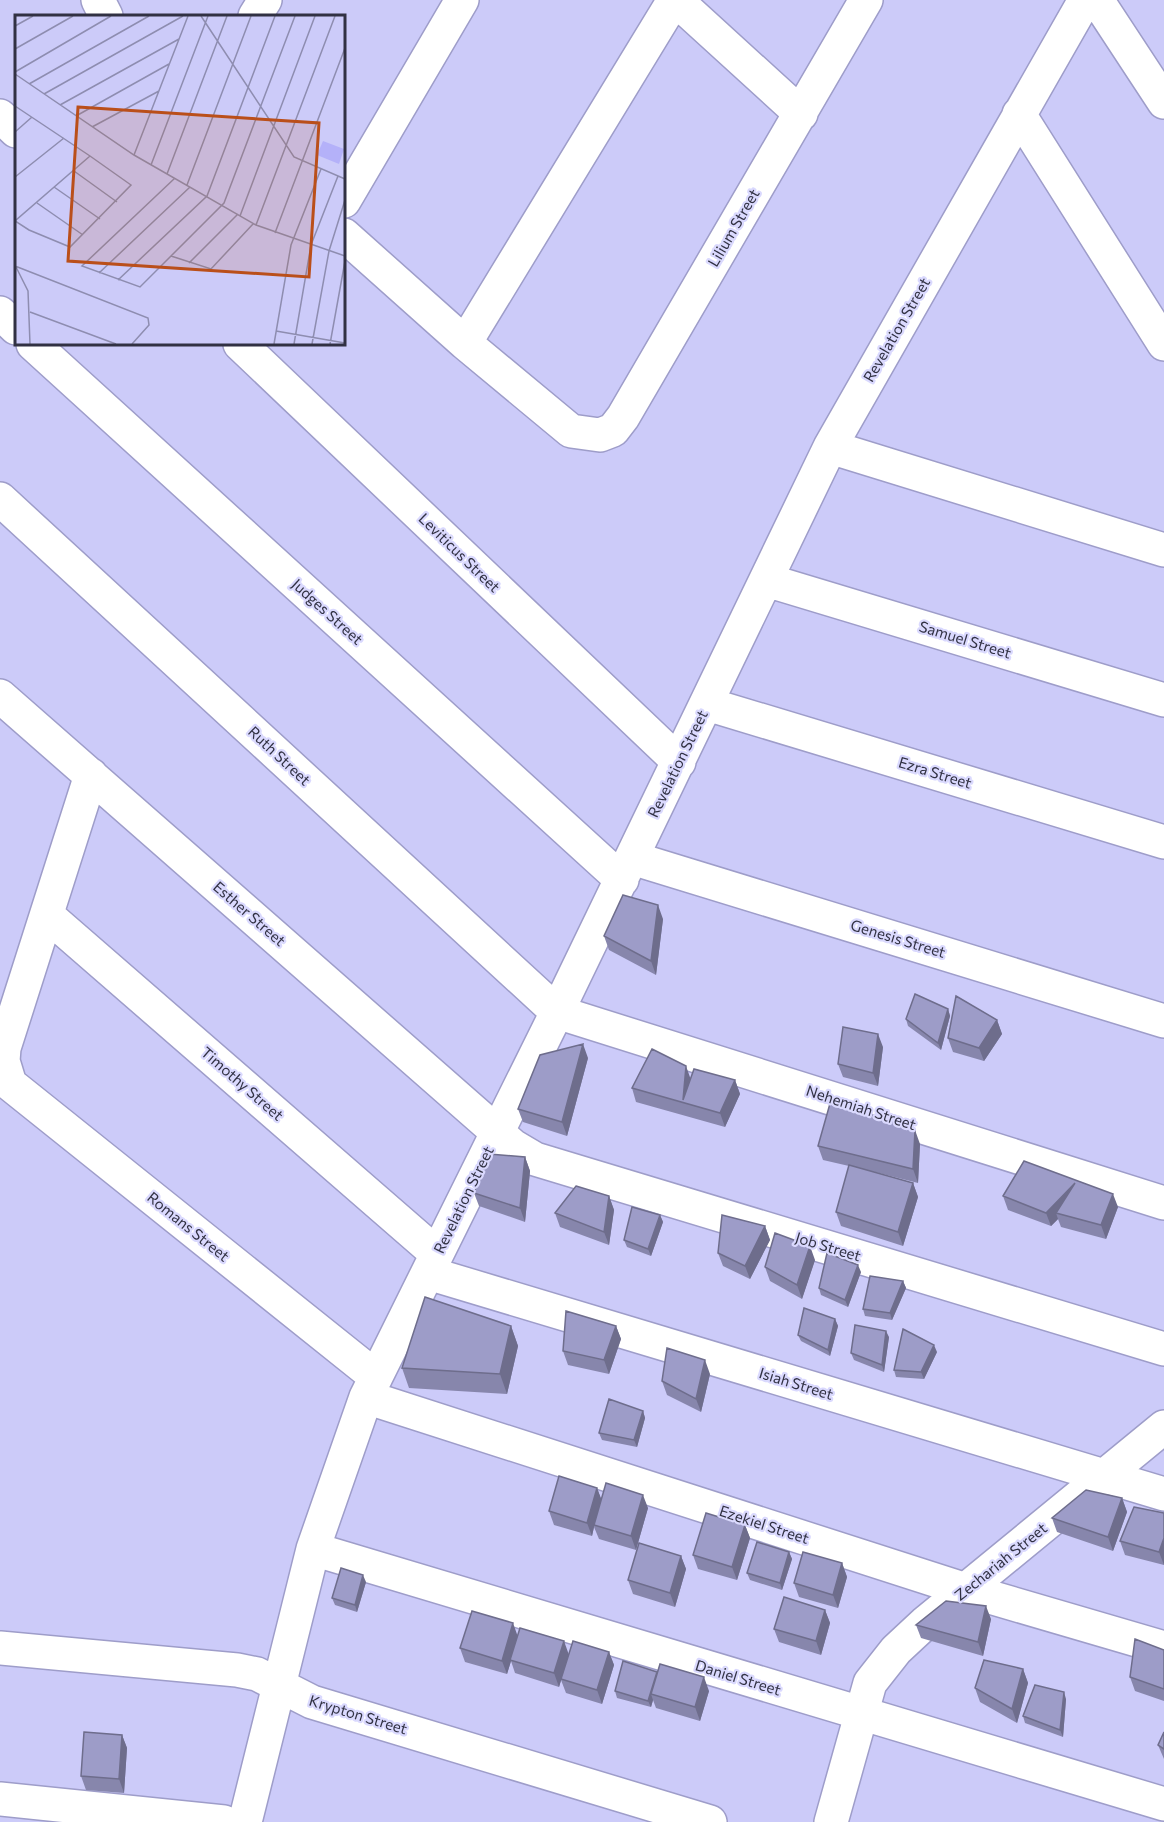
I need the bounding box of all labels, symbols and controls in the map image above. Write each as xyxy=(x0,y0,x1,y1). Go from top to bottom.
inset map xyxy=(15,15,345,345)
street label: Lilium Street xyxy=(704,185,763,270)
street label: Revelation Street xyxy=(859,274,933,385)
street label: Leviticus Street xyxy=(415,509,504,595)
street label: Judges Street xyxy=(288,575,367,648)
street label: Samuel Street xyxy=(917,617,1013,662)
street label: Revelation Street xyxy=(643,707,711,820)
street label: Ruth Street xyxy=(245,722,314,789)
street label: Ezra Street xyxy=(897,752,974,792)
street label: Esther Street xyxy=(210,877,289,949)
street label: Genesis Street xyxy=(849,915,948,961)
street label: Timothy Street xyxy=(198,1043,287,1124)
street label: Nehemiah Street xyxy=(804,1081,918,1133)
street label: Revelation Street xyxy=(429,1143,497,1256)
street label: Romans Street xyxy=(144,1188,233,1265)
street label: Job Street xyxy=(793,1228,863,1265)
street label: Isiah Street xyxy=(757,1363,836,1403)
street label: Ezekiel Street xyxy=(717,1501,811,1547)
street label: Zechariah Street xyxy=(951,1519,1050,1604)
street label: Daniel Street xyxy=(693,1656,783,1699)
street label: Krypton Street xyxy=(307,1691,409,1737)

